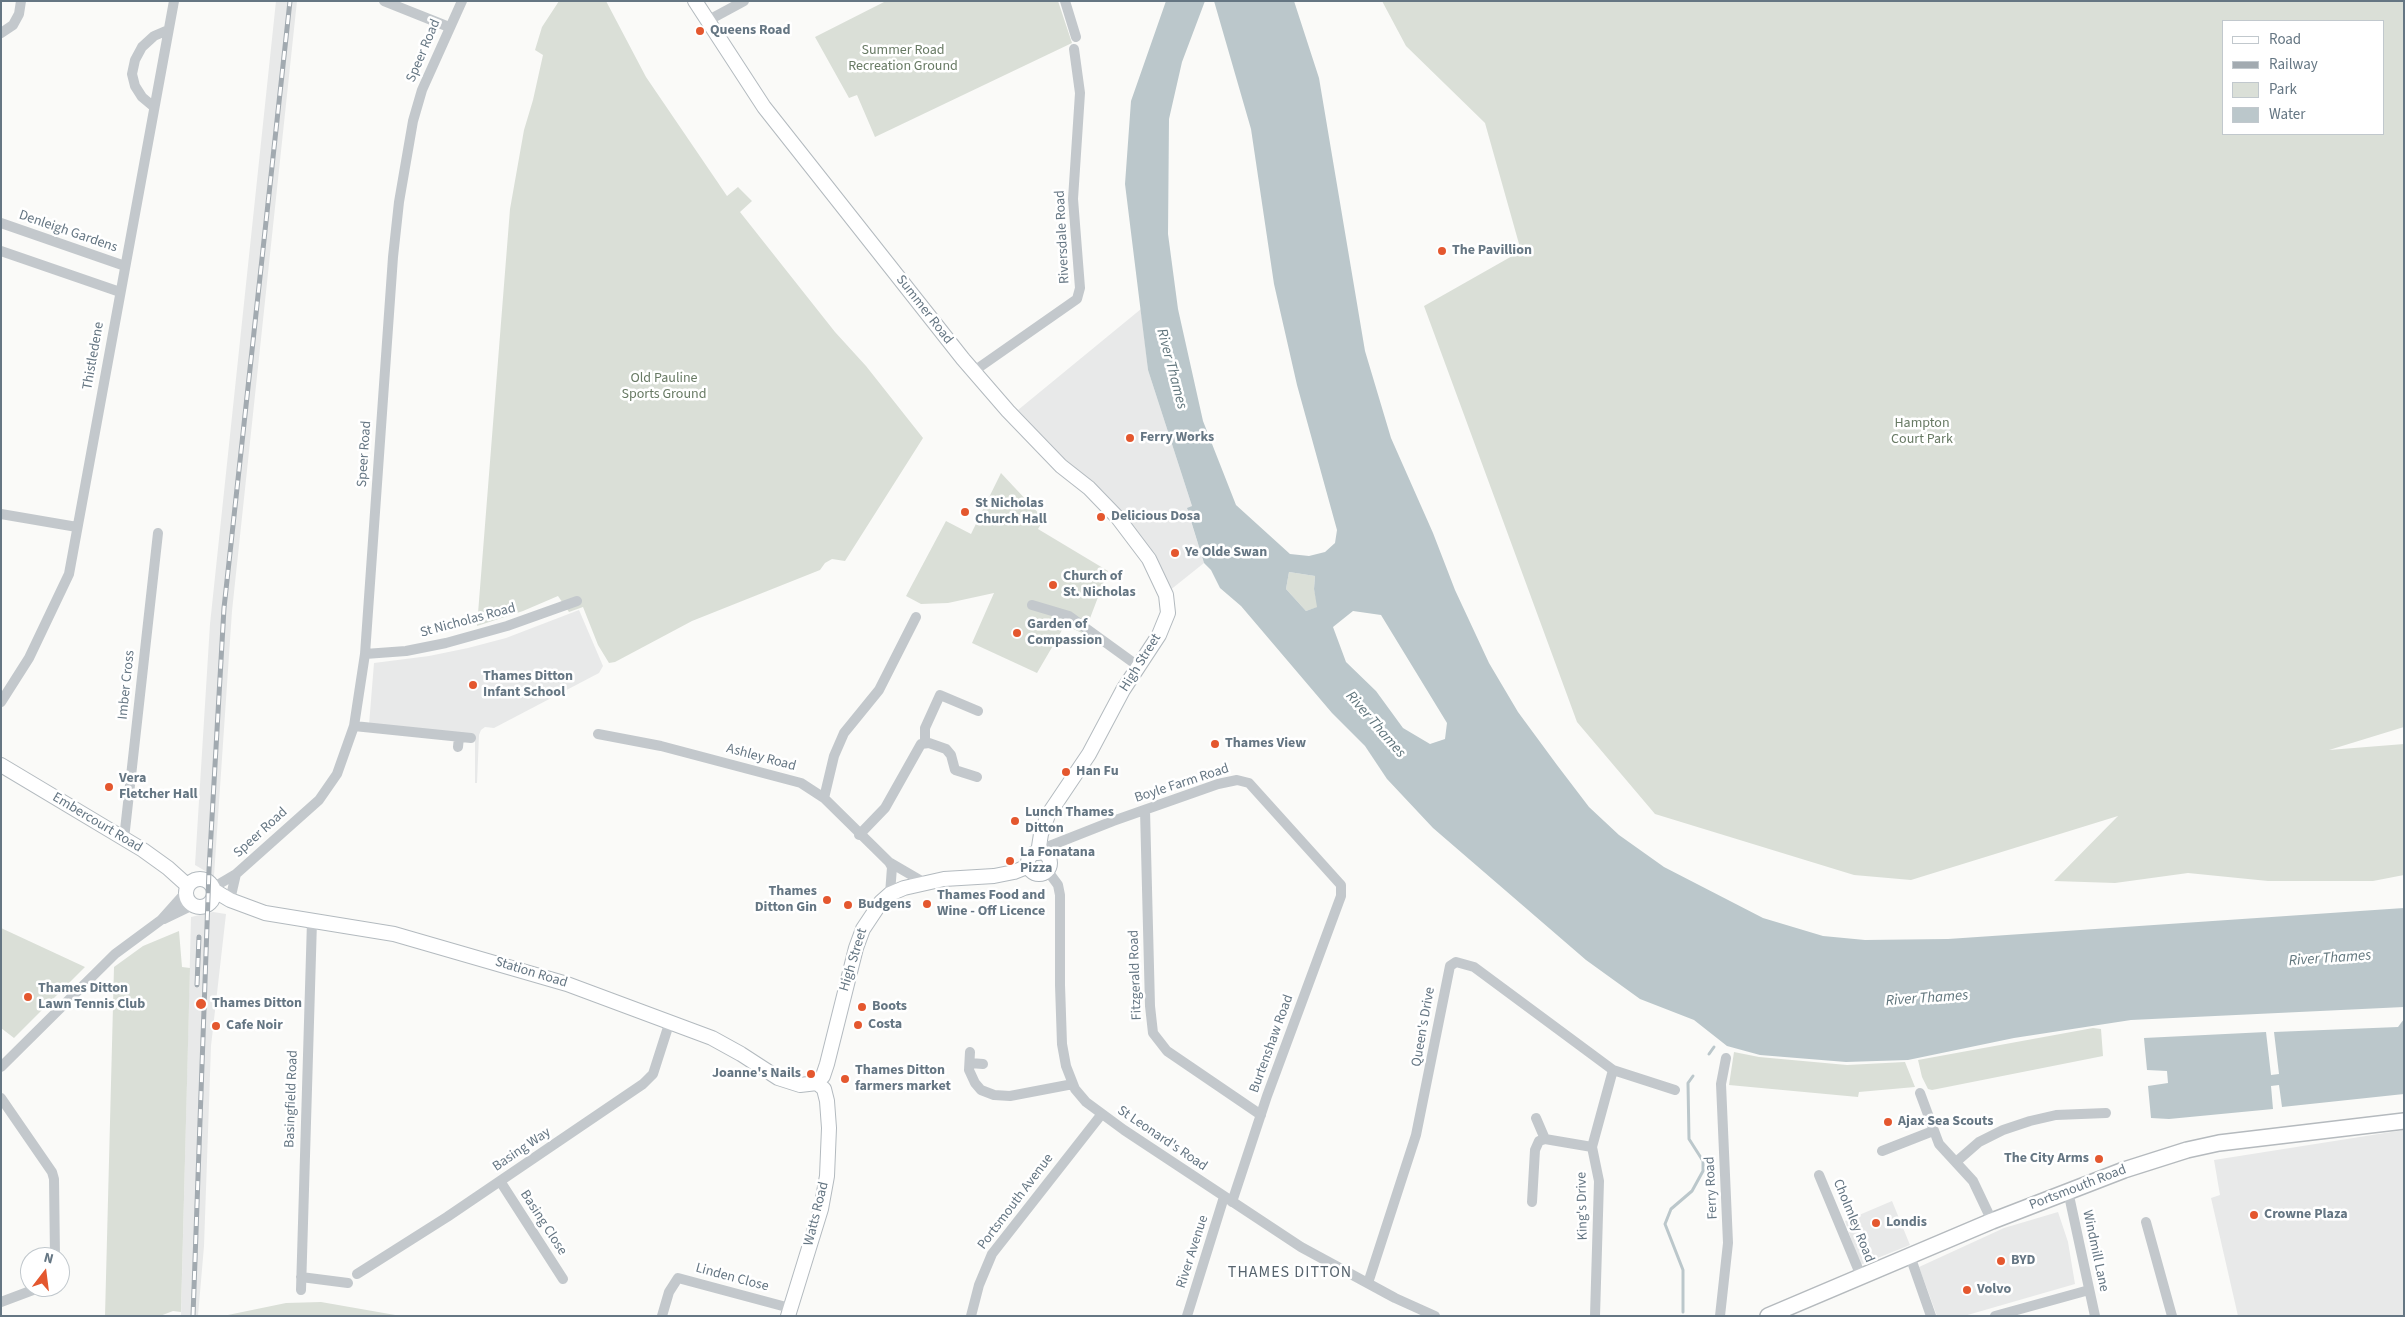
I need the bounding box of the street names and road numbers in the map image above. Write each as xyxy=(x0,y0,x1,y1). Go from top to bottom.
street label: Speer Road xyxy=(403,17,445,85)
street label: Riversdale Road xyxy=(1052,190,1074,284)
street label: Denleigh Gardens xyxy=(16,207,120,257)
street label: Summer Road xyxy=(892,272,956,348)
street label: Thistledene xyxy=(80,321,108,391)
street label: Speer Road xyxy=(354,420,376,488)
street label: St Nicholas Road xyxy=(418,600,518,642)
street label: High Street xyxy=(1117,631,1165,695)
street label: Imber Cross xyxy=(115,649,139,721)
street label: Ashley Road xyxy=(724,741,798,775)
street label: Boyle Farm Road xyxy=(1133,761,1231,807)
street label: Embercourt Road xyxy=(49,790,145,856)
street label: Speer Road xyxy=(231,804,291,862)
street label: High Street xyxy=(836,926,872,994)
street label: Fitzgerald Road xyxy=(1126,929,1146,1021)
street label: Station Road xyxy=(493,954,569,992)
street label: Queen's Drive xyxy=(1409,986,1439,1068)
street label: Burtenshaw Road xyxy=(1246,993,1298,1095)
street label: Basingfield Road xyxy=(282,1050,302,1148)
street label: St Leonard's Road xyxy=(1114,1103,1210,1175)
street label: Basing Way xyxy=(490,1124,554,1176)
street label: Portsmouth Avenue xyxy=(975,1151,1057,1253)
street label: Ferry Road xyxy=(1702,1156,1722,1220)
street label: Portsmouth Road xyxy=(2027,1162,2129,1214)
street label: King's Drive xyxy=(1574,1172,1592,1240)
street label: Cholmley Road xyxy=(1829,1177,1877,1265)
street label: Watts Road xyxy=(801,1180,833,1248)
street label: Basing Close xyxy=(516,1187,570,1259)
street label: Windmill Lane xyxy=(2078,1209,2112,1293)
street label: River Avenue xyxy=(1173,1213,1213,1291)
street label: Linden Close xyxy=(694,1260,770,1296)

